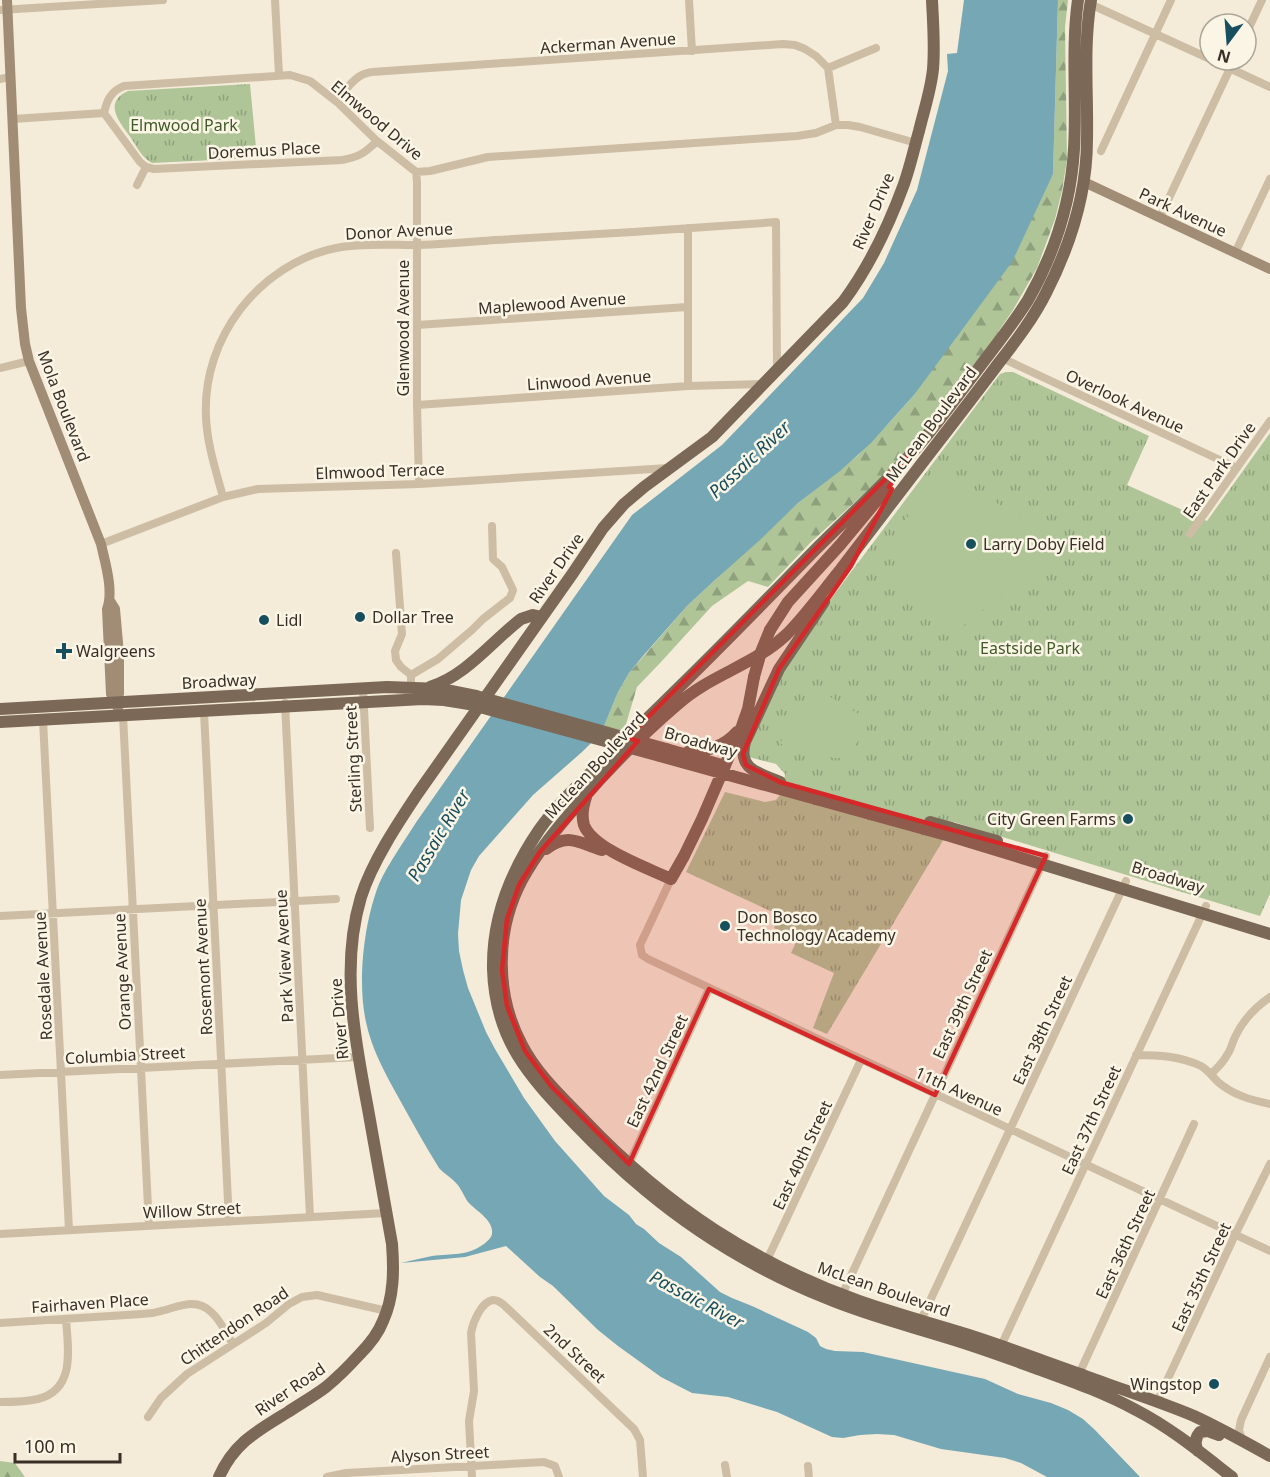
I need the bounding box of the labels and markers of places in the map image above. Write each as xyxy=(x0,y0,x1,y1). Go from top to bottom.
place label: Larry Doby Field xyxy=(983,533,1105,555)
marker: Larry Doby Field xyxy=(964,537,978,551)
place label: Dollar Tree xyxy=(372,606,454,628)
place label: Lidl xyxy=(276,609,302,631)
marker: Dollar Tree xyxy=(353,610,367,624)
marker: Lidl xyxy=(257,613,271,627)
place label: Walgreens xyxy=(76,640,155,662)
marker: Walgreens xyxy=(57,644,71,658)
place label: City Green Farms xyxy=(987,808,1116,830)
marker: City Green Farms xyxy=(1121,812,1135,826)
place label: Don Bosco Technology Academy xyxy=(737,906,897,946)
marker: Don Bosco Technology Academy xyxy=(718,919,732,933)
place label: Wingstop xyxy=(1130,1373,1202,1395)
marker: Wingstop xyxy=(1207,1377,1221,1391)

